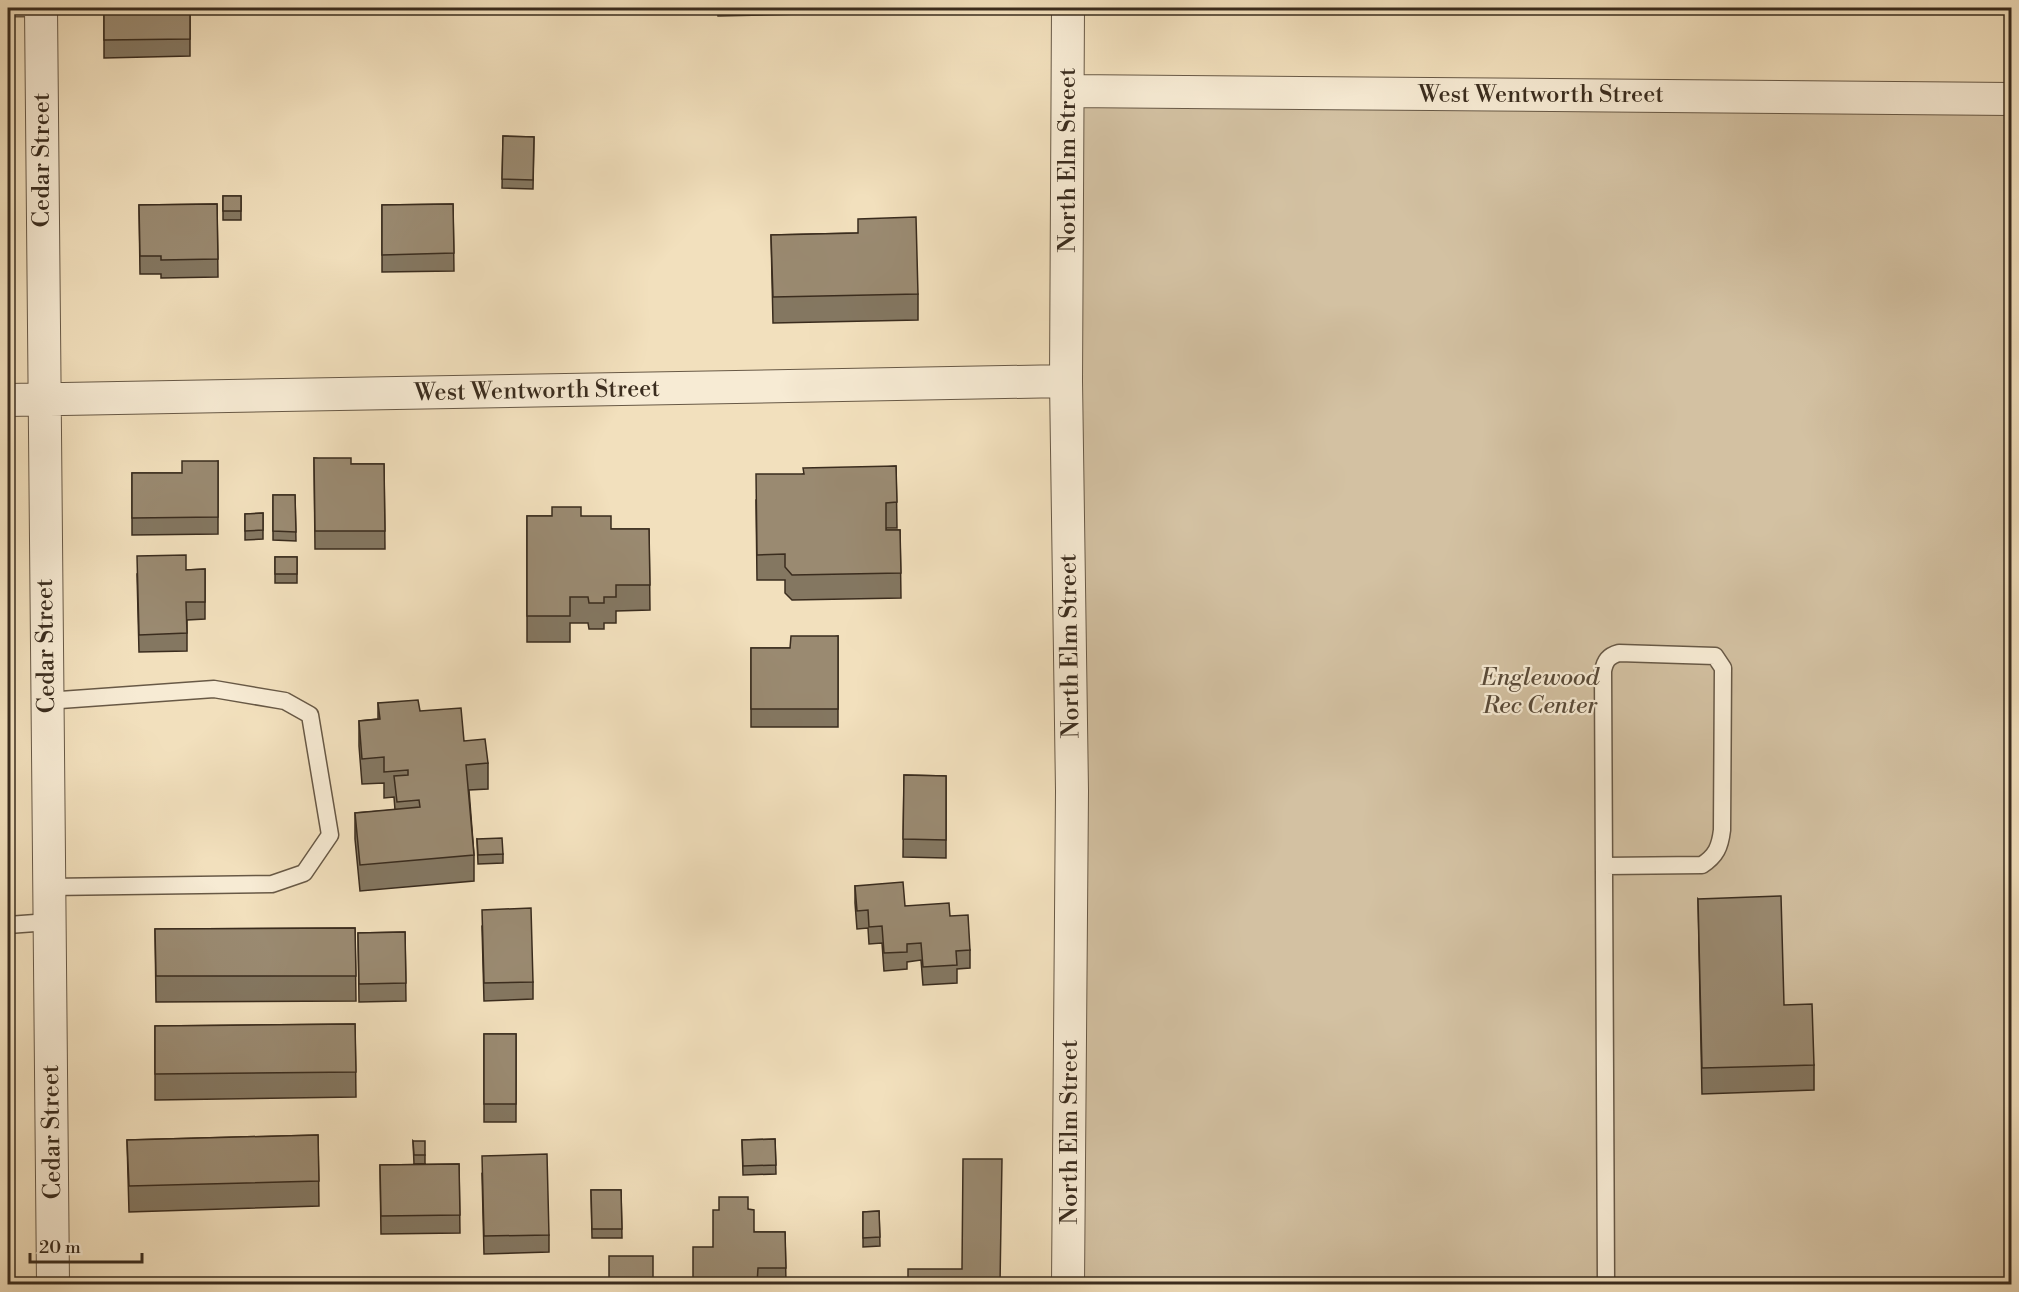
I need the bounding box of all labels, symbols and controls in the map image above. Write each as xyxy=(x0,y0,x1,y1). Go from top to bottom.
street label: North Elm Street xyxy=(1053,67,1083,252)
street label: West Wentworth Street xyxy=(1417,80,1664,110)
street label: Cedar Street xyxy=(27,92,57,227)
street label: West Wentworth Street xyxy=(413,374,661,408)
street label: North Elm Street xyxy=(1053,553,1087,739)
street label: Cedar Street xyxy=(30,578,62,714)
park label: Englewood Rec Center xyxy=(1480,663,1601,721)
street label: North Elm Street xyxy=(1055,1039,1085,1224)
street label: Cedar Street xyxy=(36,1064,68,1200)
scale bar xyxy=(30,1226,142,1264)
text: 20 m xyxy=(39,1236,81,1259)

